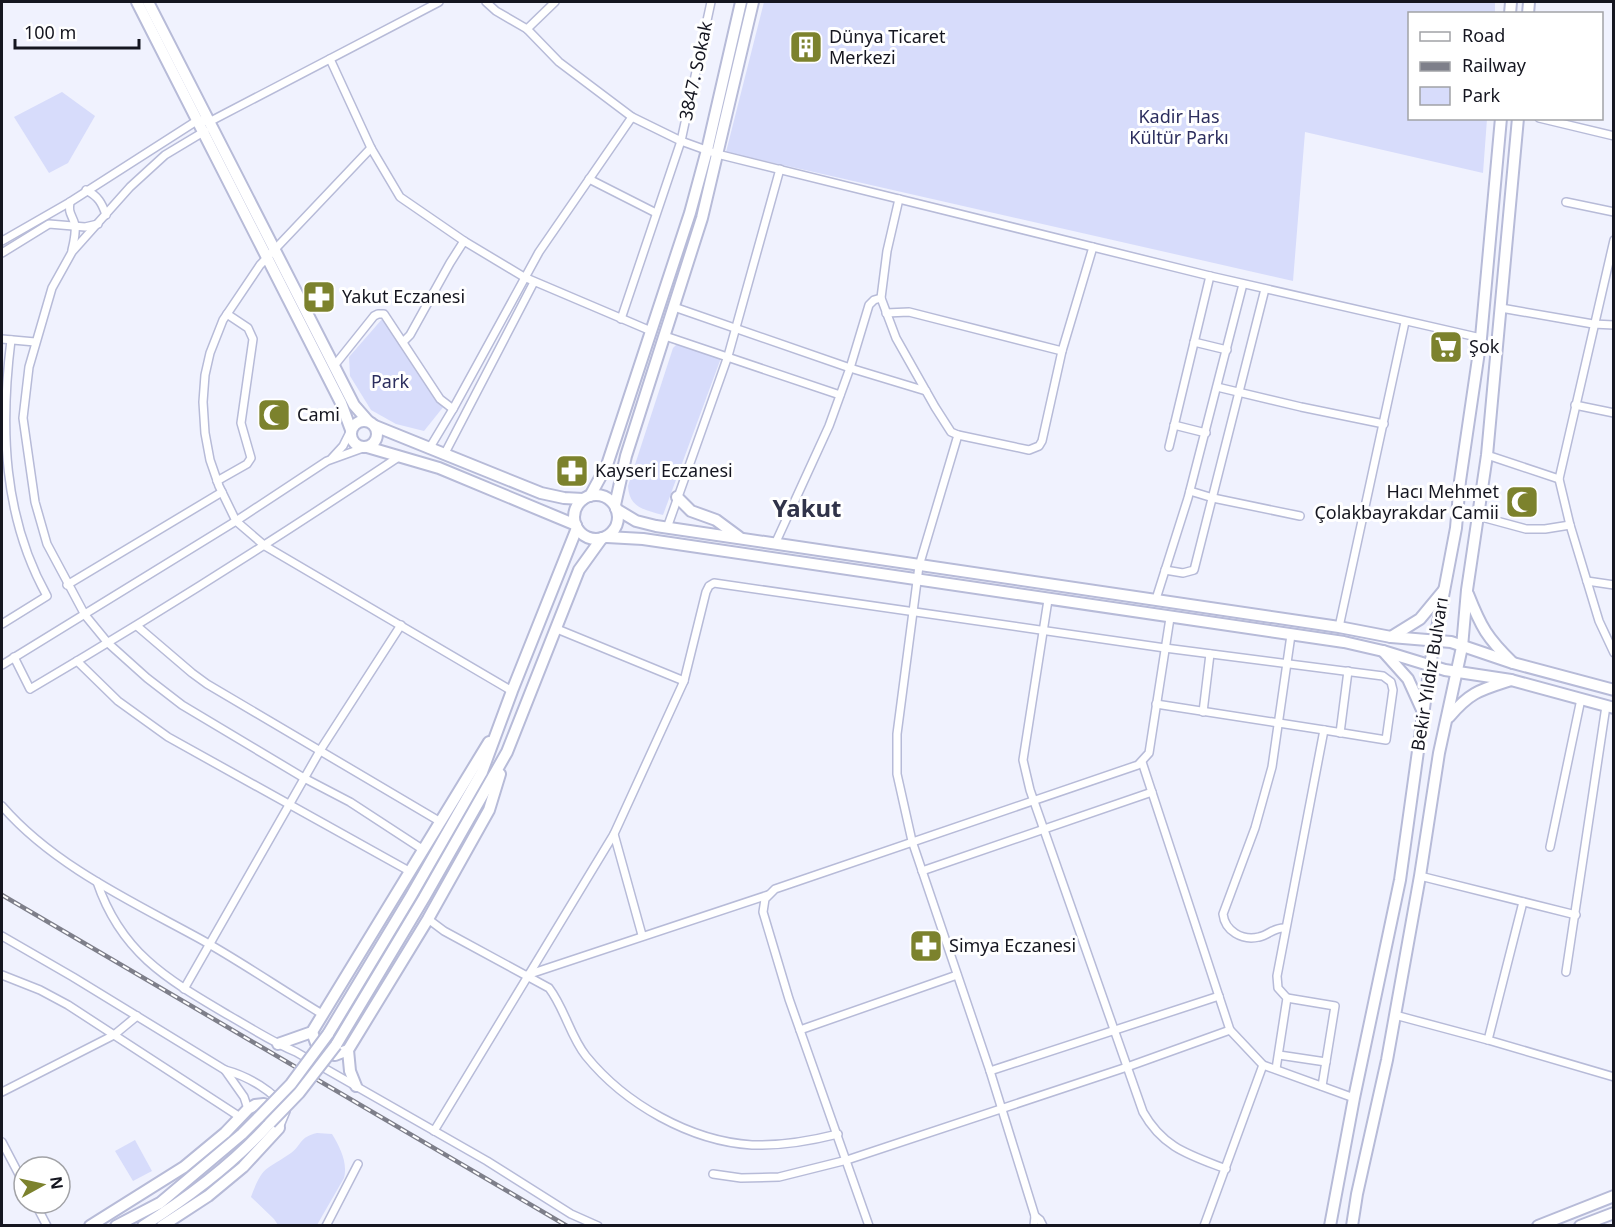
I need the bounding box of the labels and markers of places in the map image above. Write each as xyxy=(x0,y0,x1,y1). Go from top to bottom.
place label: Dünya Ticaret Merkezi xyxy=(829,24,946,69)
building icon: Dünya Ticaret Merkezi xyxy=(788,29,824,65)
pharmacy icon: Yakut Eczanesi xyxy=(301,279,337,315)
place label: Yakut Eczanesi xyxy=(342,284,465,308)
supermarket icon: Şok xyxy=(1428,329,1464,365)
place label: Şok xyxy=(1469,334,1500,358)
mosque icon: Cami xyxy=(256,397,292,433)
place label: Cami xyxy=(297,402,340,426)
pharmacy icon: Kayseri Eczanesi xyxy=(554,453,590,489)
place label: Kayseri Eczanesi xyxy=(595,458,733,482)
place label: Hacı Mehmet Çolakbayrakdar Camii xyxy=(1314,479,1499,524)
mosque icon: Hacı Mehmet Çolakbayrakdar Camii xyxy=(1504,484,1540,520)
pharmacy icon: Simya Eczanesi xyxy=(908,928,944,964)
place label: Simya Eczanesi xyxy=(949,933,1076,957)

